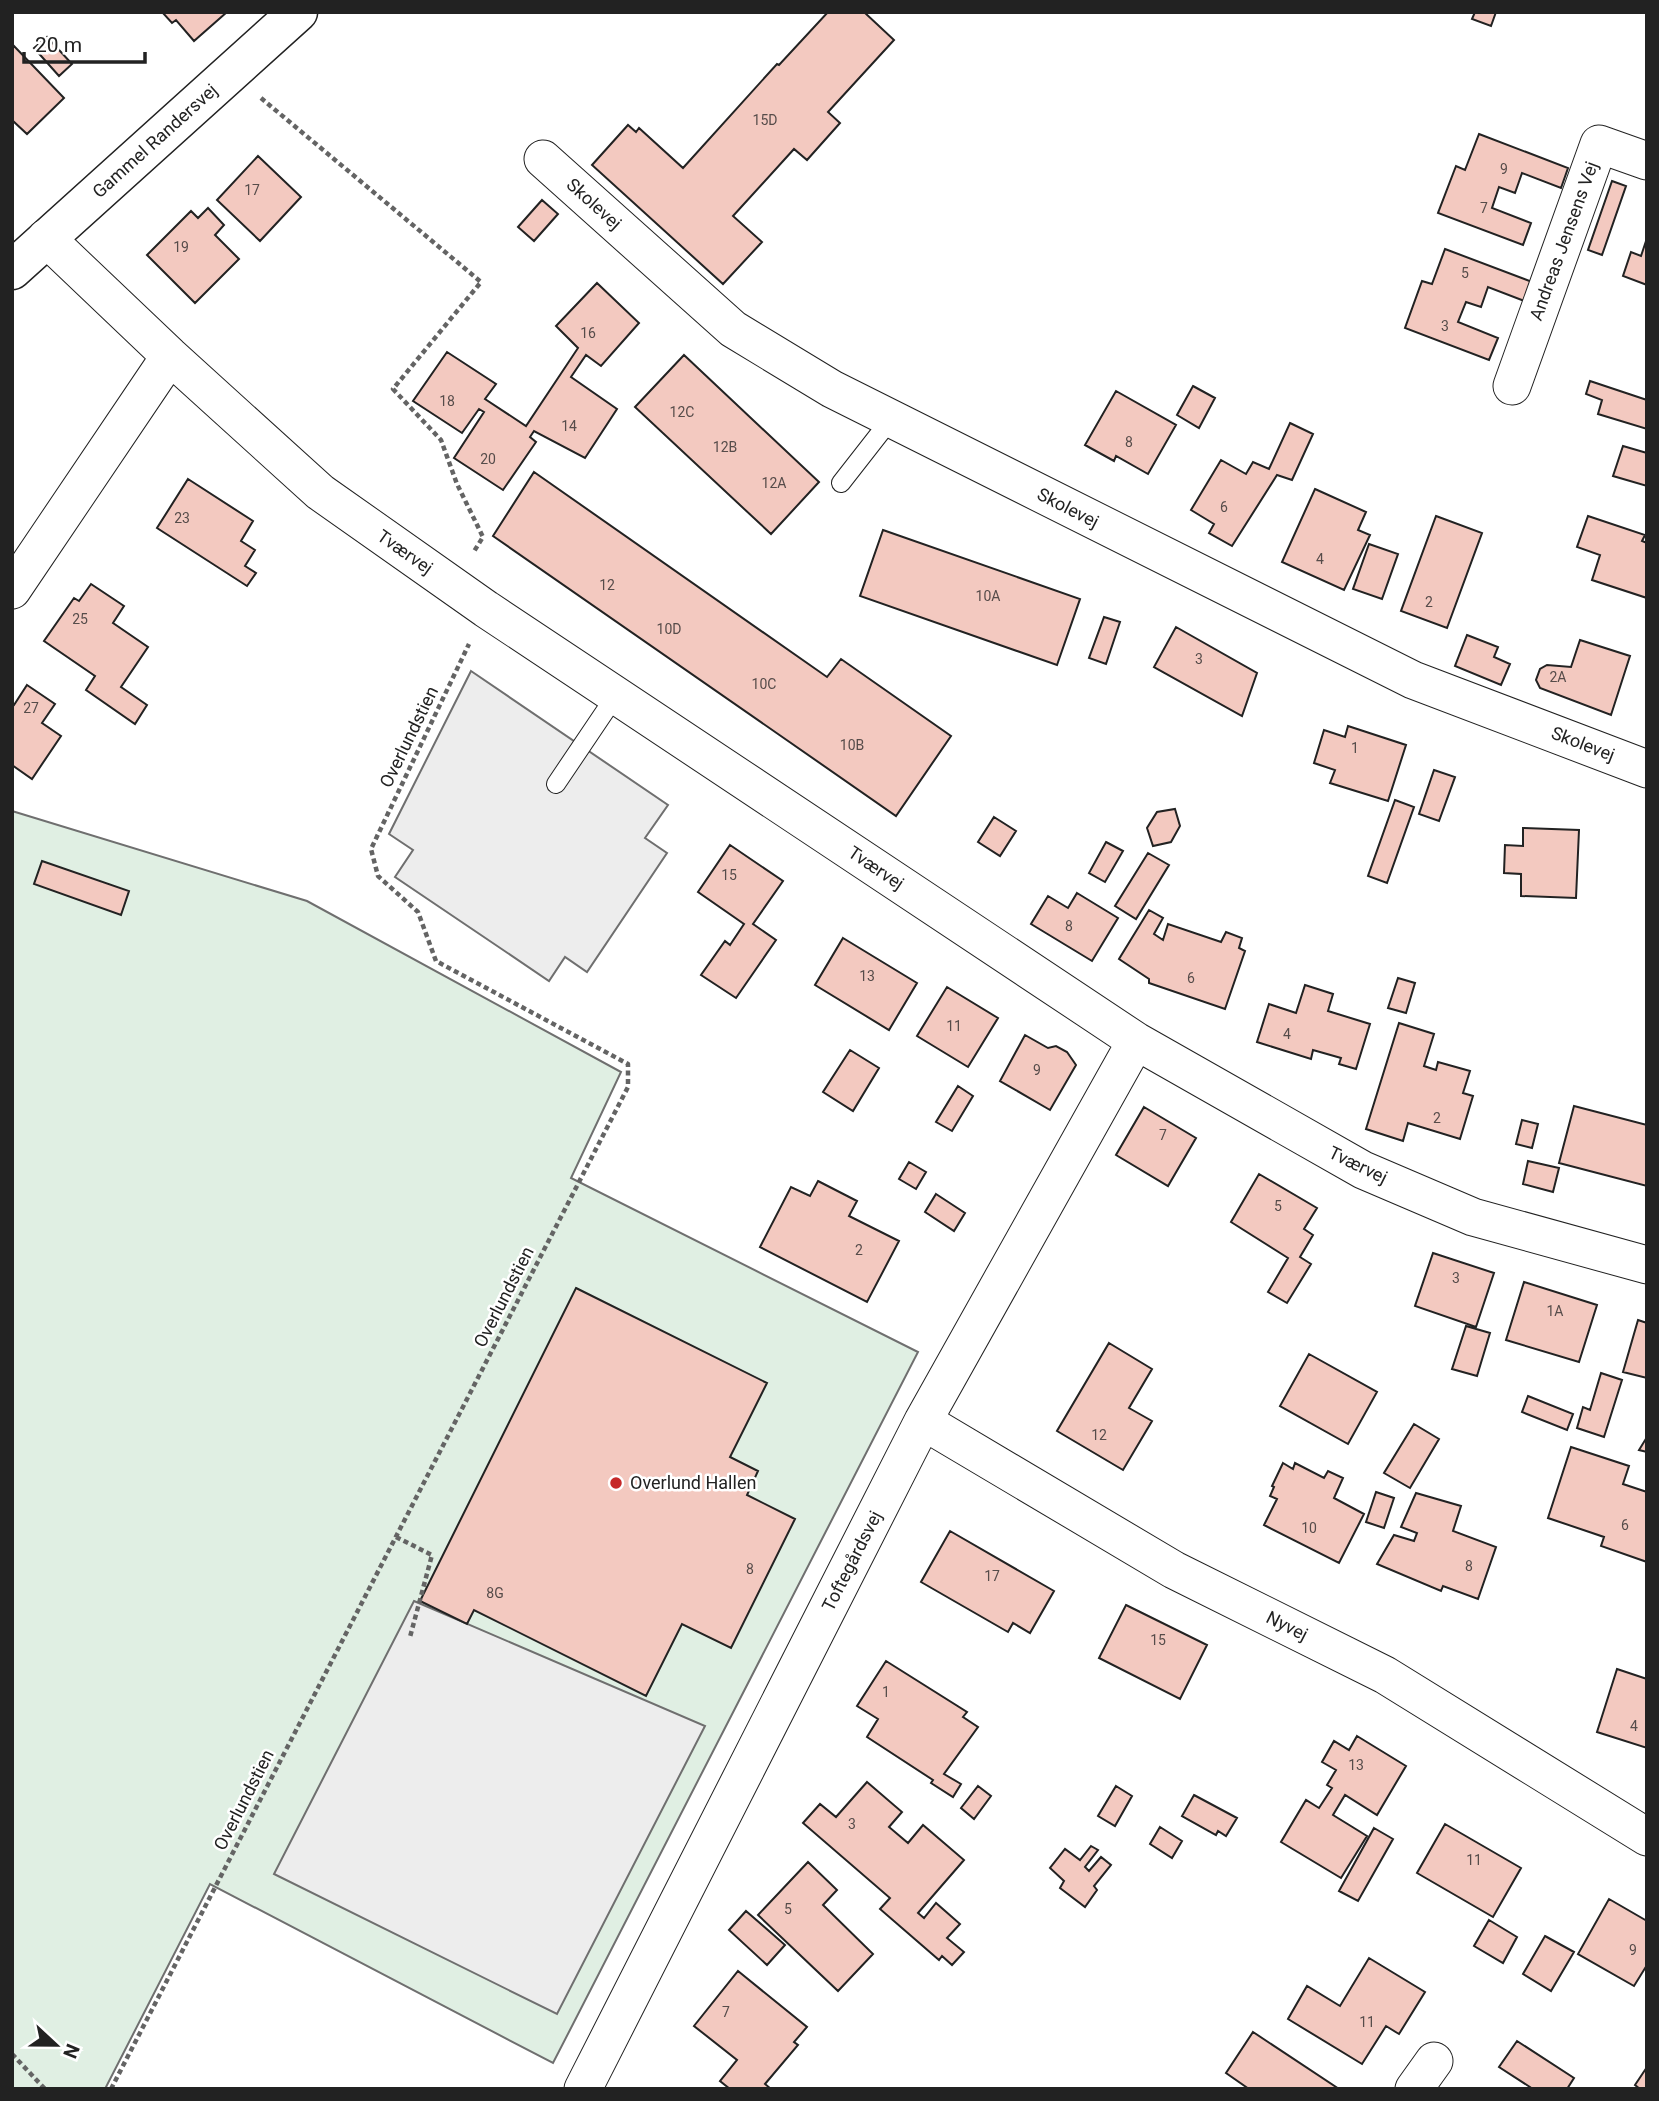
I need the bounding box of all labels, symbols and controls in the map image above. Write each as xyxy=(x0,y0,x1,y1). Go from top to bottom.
scale bar xyxy=(24,21,145,65)
text: 20 m xyxy=(35,33,82,57)
street label: Gammel Randersvej xyxy=(88,79,221,202)
house number: 15D xyxy=(753,112,777,128)
street label: Andreas Jensens Vej xyxy=(1525,158,1602,323)
house number: 9 xyxy=(1500,161,1508,177)
street label: Skolevej xyxy=(563,174,626,234)
house number: 17 xyxy=(244,182,260,198)
house number: 7 xyxy=(1480,200,1488,216)
house number: 19 xyxy=(173,239,189,255)
house number: 5 xyxy=(1461,265,1469,281)
house number: 3 xyxy=(1441,318,1449,334)
house number: 16 xyxy=(580,325,596,341)
house number: 18 xyxy=(439,393,455,409)
house number: 12C xyxy=(670,404,694,420)
house number: 14 xyxy=(561,418,577,434)
house number: 8 xyxy=(1125,434,1133,450)
house number: 12B xyxy=(713,439,737,455)
house number: 20 xyxy=(480,451,496,467)
house number: 12A xyxy=(762,475,786,491)
street label: Skolevej xyxy=(1034,483,1103,532)
house number: 6 xyxy=(1220,499,1228,515)
house number: 23 xyxy=(174,510,190,526)
street label: Tværvej xyxy=(374,525,437,578)
house number: 4 xyxy=(1316,551,1324,567)
house number: 12 xyxy=(599,577,615,593)
house number: 10A xyxy=(976,588,1000,604)
house number: 2 xyxy=(1425,594,1433,610)
house number: 25 xyxy=(72,611,88,627)
house number: 10D xyxy=(657,621,681,637)
house number: 3 xyxy=(1195,651,1203,667)
house number: 2A xyxy=(1549,669,1567,685)
house number: 10C xyxy=(752,676,776,692)
street label: Overlundstien xyxy=(375,683,442,791)
house number: 27 xyxy=(23,700,39,716)
street label: Skolevej xyxy=(1548,722,1618,765)
house number: 10B xyxy=(840,737,864,753)
house number: 1 xyxy=(1351,740,1359,756)
street label: Tværvej xyxy=(844,841,908,894)
house number: 15 xyxy=(721,867,737,883)
house number: 8 xyxy=(1065,918,1073,934)
house number: 13 xyxy=(859,968,875,984)
house number: 6 xyxy=(1187,970,1195,986)
house number: 11 xyxy=(946,1018,962,1034)
house number: 4 xyxy=(1283,1026,1291,1042)
house number: 9 xyxy=(1033,1062,1041,1078)
house number: 2 xyxy=(1433,1110,1441,1126)
house number: 7 xyxy=(1159,1127,1167,1143)
street label: Tværvej xyxy=(1325,1141,1391,1188)
house number: 5 xyxy=(1274,1198,1282,1214)
house number: 2 xyxy=(855,1242,863,1258)
street label: Overlundstien xyxy=(469,1243,538,1351)
house number: 3 xyxy=(1452,1270,1460,1286)
house number: 1A xyxy=(1546,1303,1564,1319)
house number: 12 xyxy=(1091,1427,1107,1443)
place label: Overlund Hallen xyxy=(630,1472,756,1493)
marker: Overlund Hallen xyxy=(608,1475,624,1491)
street label: Toftegårdsvej xyxy=(817,1507,886,1614)
house number: 6 xyxy=(1621,1517,1629,1533)
house number: 10 xyxy=(1301,1520,1317,1536)
house number: 8 xyxy=(1465,1558,1473,1574)
house number: 8 xyxy=(746,1561,754,1577)
house number: 17 xyxy=(984,1568,1000,1584)
house number: 8G xyxy=(486,1585,504,1601)
street label: Nyvej xyxy=(1263,1606,1312,1645)
house number: 15 xyxy=(1150,1632,1166,1648)
house number: 1 xyxy=(882,1684,890,1700)
house number: 4 xyxy=(1630,1718,1638,1734)
street label: Overlundstien xyxy=(209,1746,278,1854)
house number: 13 xyxy=(1348,1757,1364,1773)
house number: 3 xyxy=(848,1816,856,1832)
house number: 11 xyxy=(1466,1852,1482,1868)
house number: 5 xyxy=(784,1901,792,1917)
house number: 9 xyxy=(1629,1942,1637,1958)
house number: 7 xyxy=(722,2004,730,2020)
north arrow xyxy=(21,2010,91,2080)
house number: 11 xyxy=(1359,2014,1375,2030)
text: N xyxy=(58,2041,84,2062)

